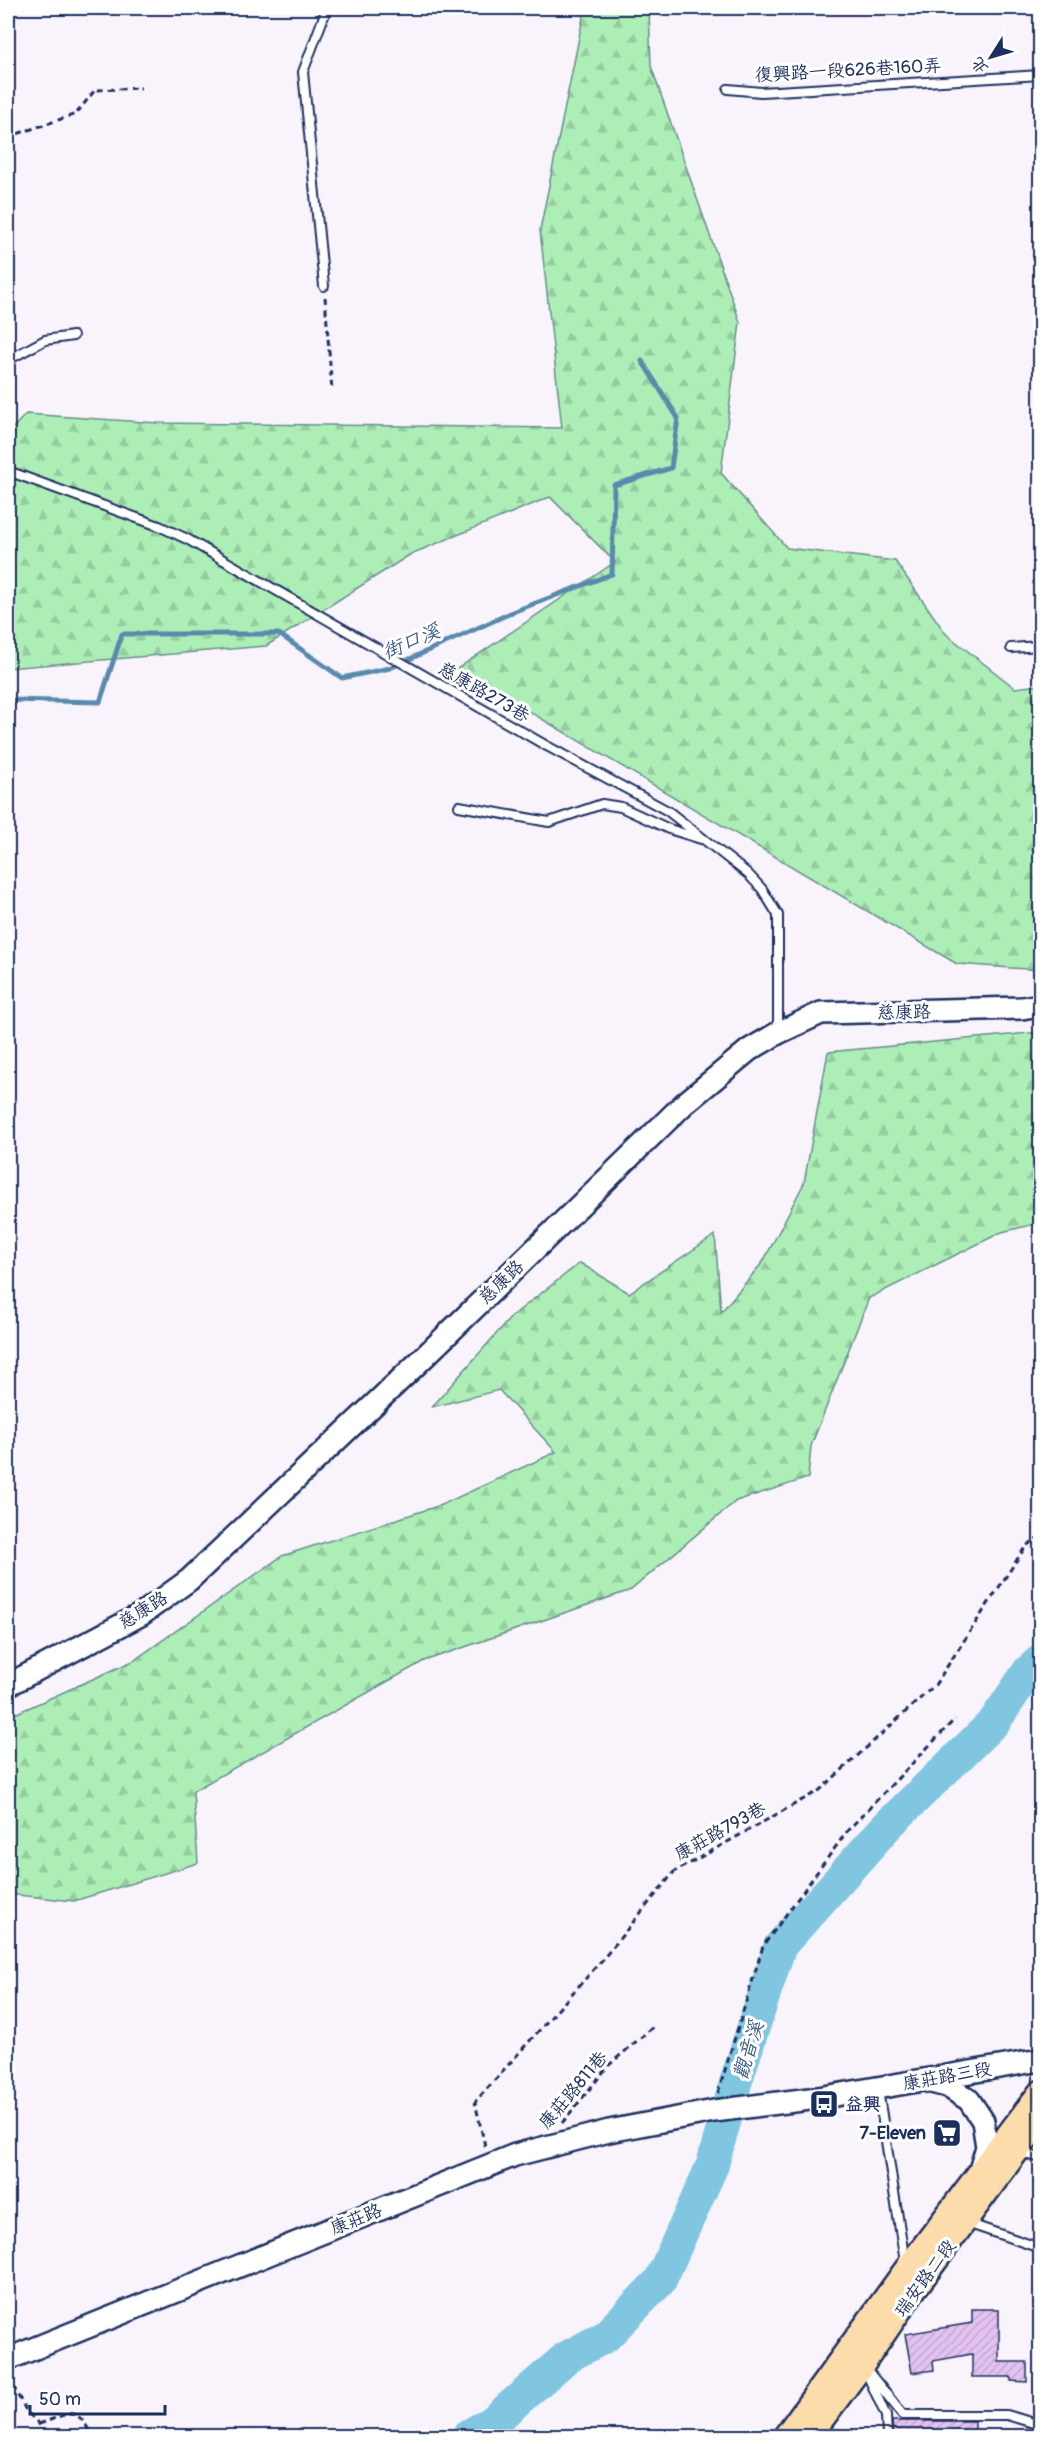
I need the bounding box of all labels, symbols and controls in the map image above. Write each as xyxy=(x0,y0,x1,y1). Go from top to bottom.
north arrow xyxy=(961,27,1021,87)
text: 北 xyxy=(967,53,993,78)
street label: 復興路一段626巷160弄 xyxy=(754,54,942,87)
water label: 街口溪 xyxy=(379,618,445,665)
street label: 慈康路273巷 xyxy=(434,657,534,728)
street label: 慈康路 xyxy=(877,1001,931,1024)
street label: 慈康路 xyxy=(474,1255,529,1309)
street label: 慈康路 xyxy=(114,1586,172,1634)
street label: 康莊路793巷 xyxy=(671,1797,770,1866)
water label: 觀音溪 xyxy=(728,2017,769,2082)
street label: 康莊路811巷 xyxy=(534,2046,613,2134)
street label: 康莊路三段 xyxy=(901,2057,993,2096)
bus stop icon: 益興 xyxy=(808,2088,840,2120)
place label: 益興 xyxy=(845,2093,881,2116)
supermarket icon: 7-Eleven xyxy=(931,2117,963,2149)
place label: 7-Eleven xyxy=(859,2122,926,2145)
street label: 康莊路 xyxy=(327,2199,386,2240)
street label: 瑞安路二段 xyxy=(890,2235,961,2321)
scale bar xyxy=(30,2378,165,2416)
text: 50 m xyxy=(39,2388,81,2411)

